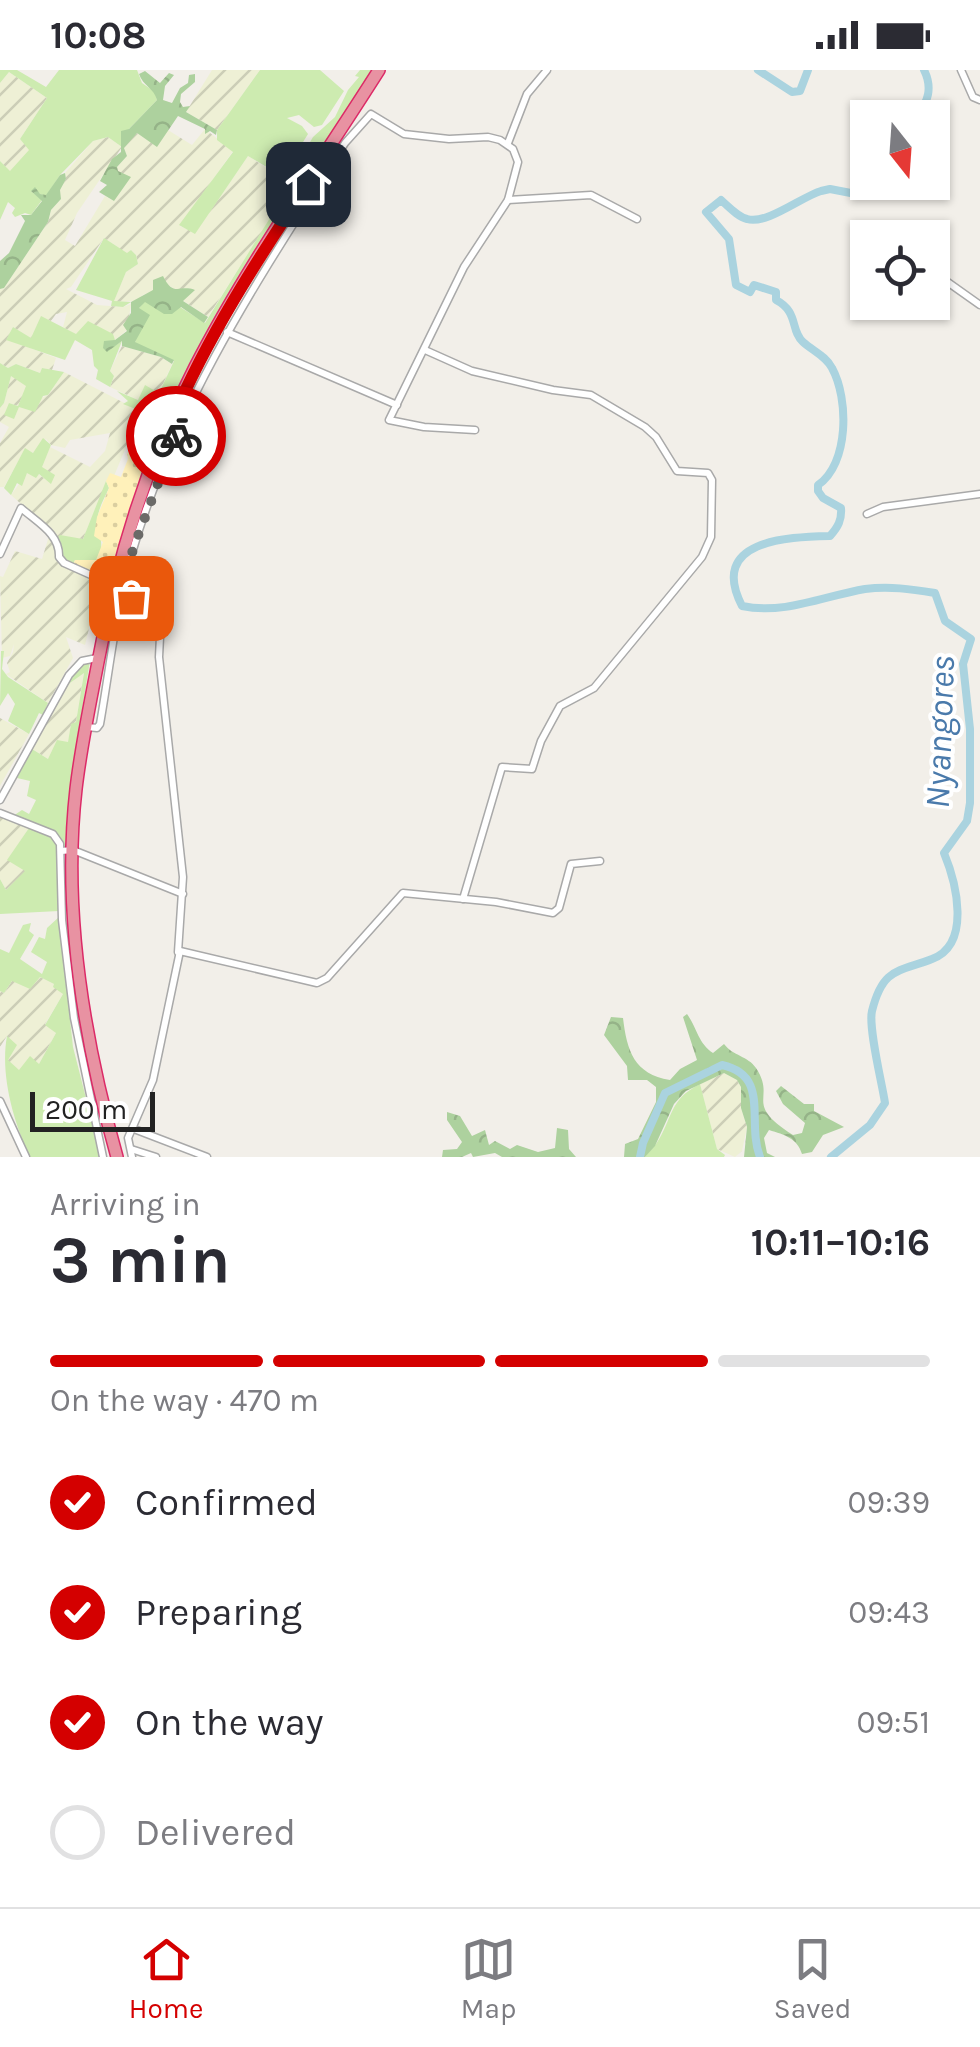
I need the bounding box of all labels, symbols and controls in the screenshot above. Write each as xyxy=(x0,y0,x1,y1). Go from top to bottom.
text: 10:08 xyxy=(50,13,146,58)
north arrow xyxy=(850,100,950,200)
map controls xyxy=(850,100,950,320)
pin xyxy=(266,142,351,227)
icon: home xyxy=(281,157,336,212)
button: locate xyxy=(850,220,950,320)
courier xyxy=(126,386,226,486)
icon: bike xyxy=(149,409,204,464)
pin xyxy=(89,556,174,641)
icon: bag xyxy=(104,571,159,626)
water label: Nyangores xyxy=(917,655,963,809)
scale bar xyxy=(30,1087,155,1132)
text: 200 m xyxy=(45,1093,127,1126)
text: Arriving in xyxy=(50,1186,201,1223)
text: 10:11–10:16 xyxy=(751,1220,930,1265)
text: 3 min xyxy=(50,1222,230,1298)
text: On the way · 470 m xyxy=(50,1382,319,1419)
icon: check xyxy=(50,1475,105,1530)
text: Confirmed xyxy=(135,1480,318,1525)
text: 09:39 xyxy=(848,1484,930,1521)
icon: check xyxy=(50,1585,105,1640)
text: Preparing xyxy=(135,1590,302,1635)
text: 09:43 xyxy=(848,1594,930,1631)
icon: check xyxy=(50,1695,105,1750)
text: On the way xyxy=(135,1700,323,1745)
text: 09:51 xyxy=(856,1704,930,1741)
text: Delivered xyxy=(135,1810,296,1855)
tab: Home xyxy=(129,1932,203,2025)
tab: Map xyxy=(461,1932,516,2025)
tab: Saved xyxy=(774,1932,851,2025)

